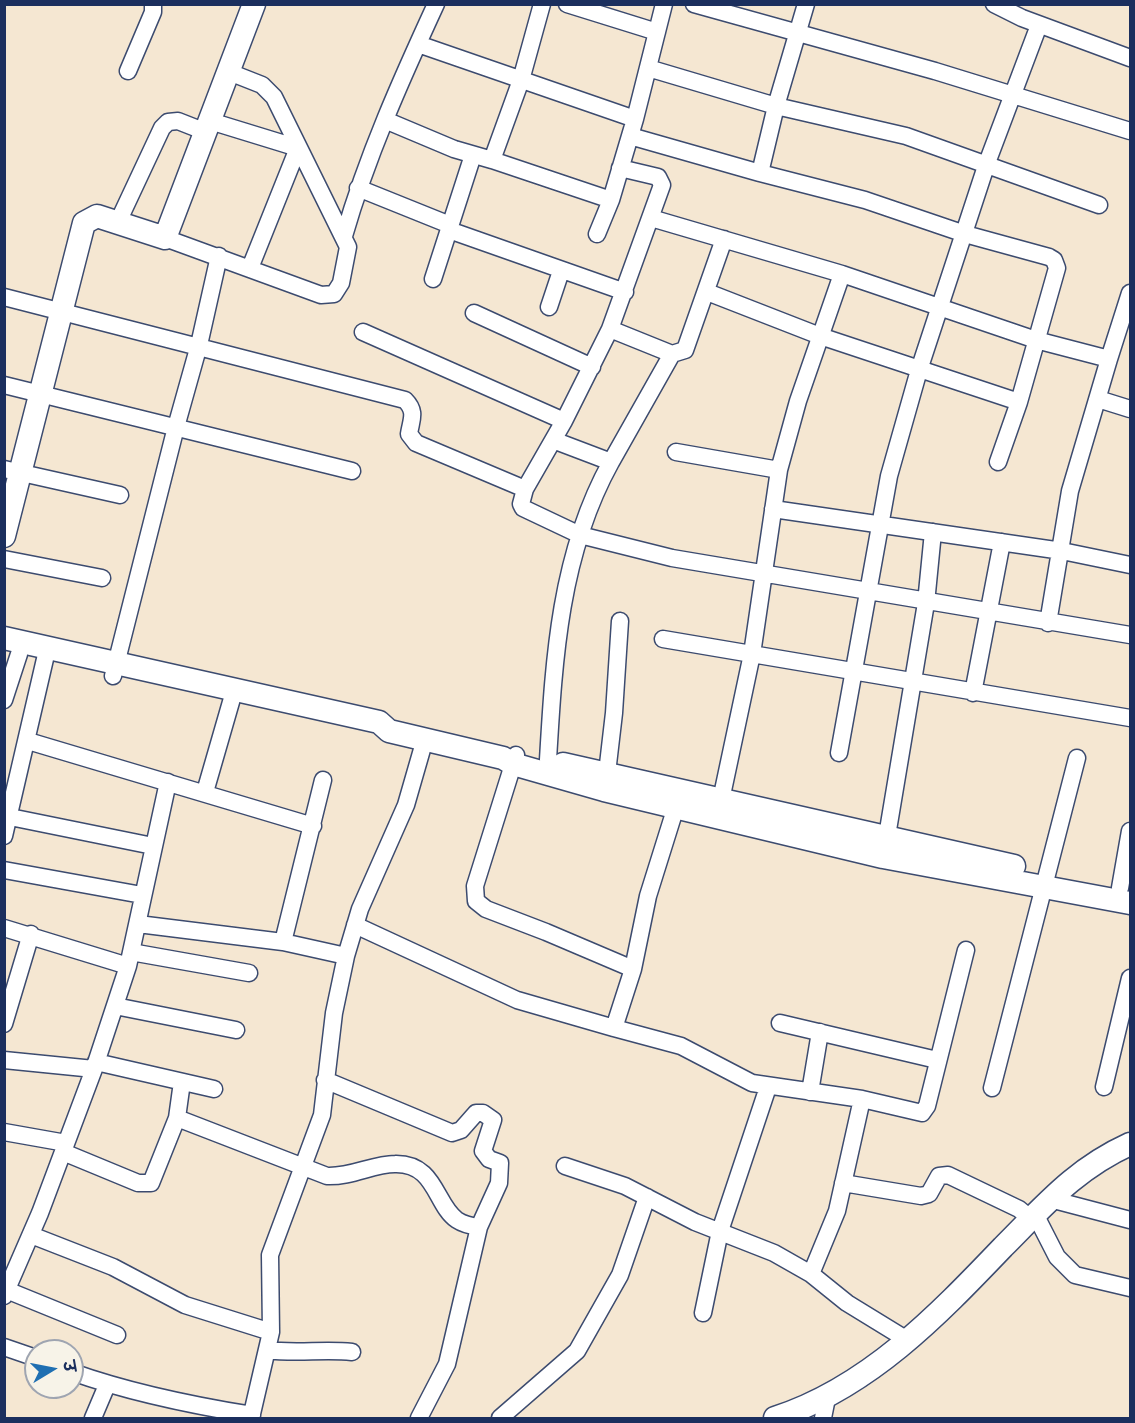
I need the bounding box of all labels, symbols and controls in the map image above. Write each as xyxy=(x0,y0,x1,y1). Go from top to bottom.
north arrow xyxy=(24,1339,84,1399)
text: उ xyxy=(59,1359,82,1373)

